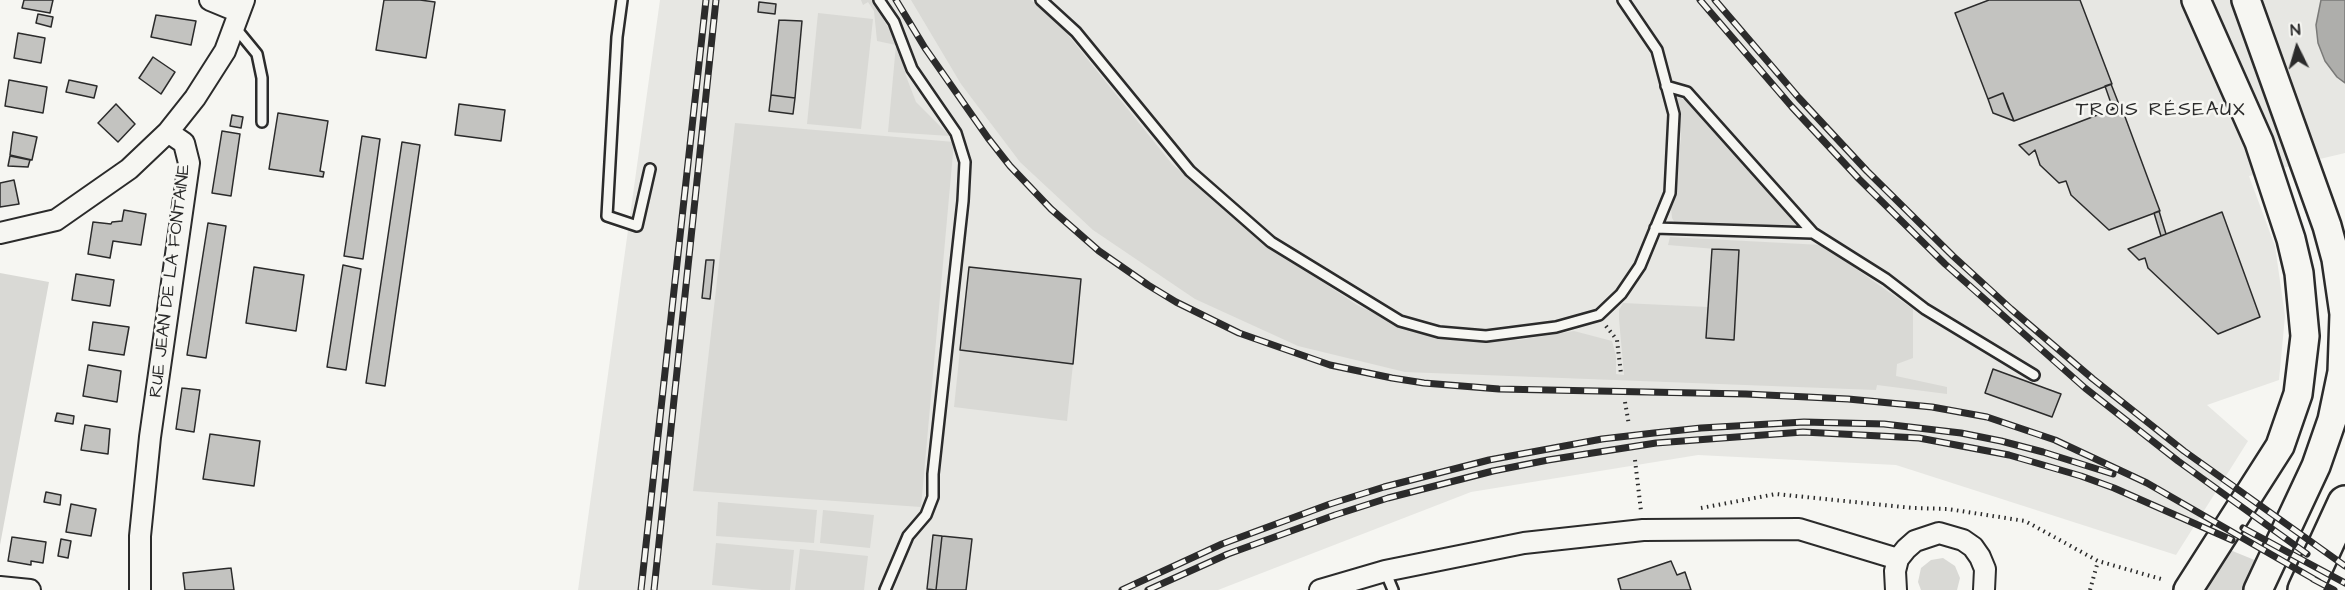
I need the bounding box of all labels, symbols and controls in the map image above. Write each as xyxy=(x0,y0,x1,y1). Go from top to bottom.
north arrow xyxy=(2267,18,2327,78)
text: N xyxy=(2289,19,2301,41)
district label: TROIS RÉSEAUX xyxy=(2076,99,2246,123)
street label: RUE JEAN DE LA FONTAINE xyxy=(146,163,196,399)

